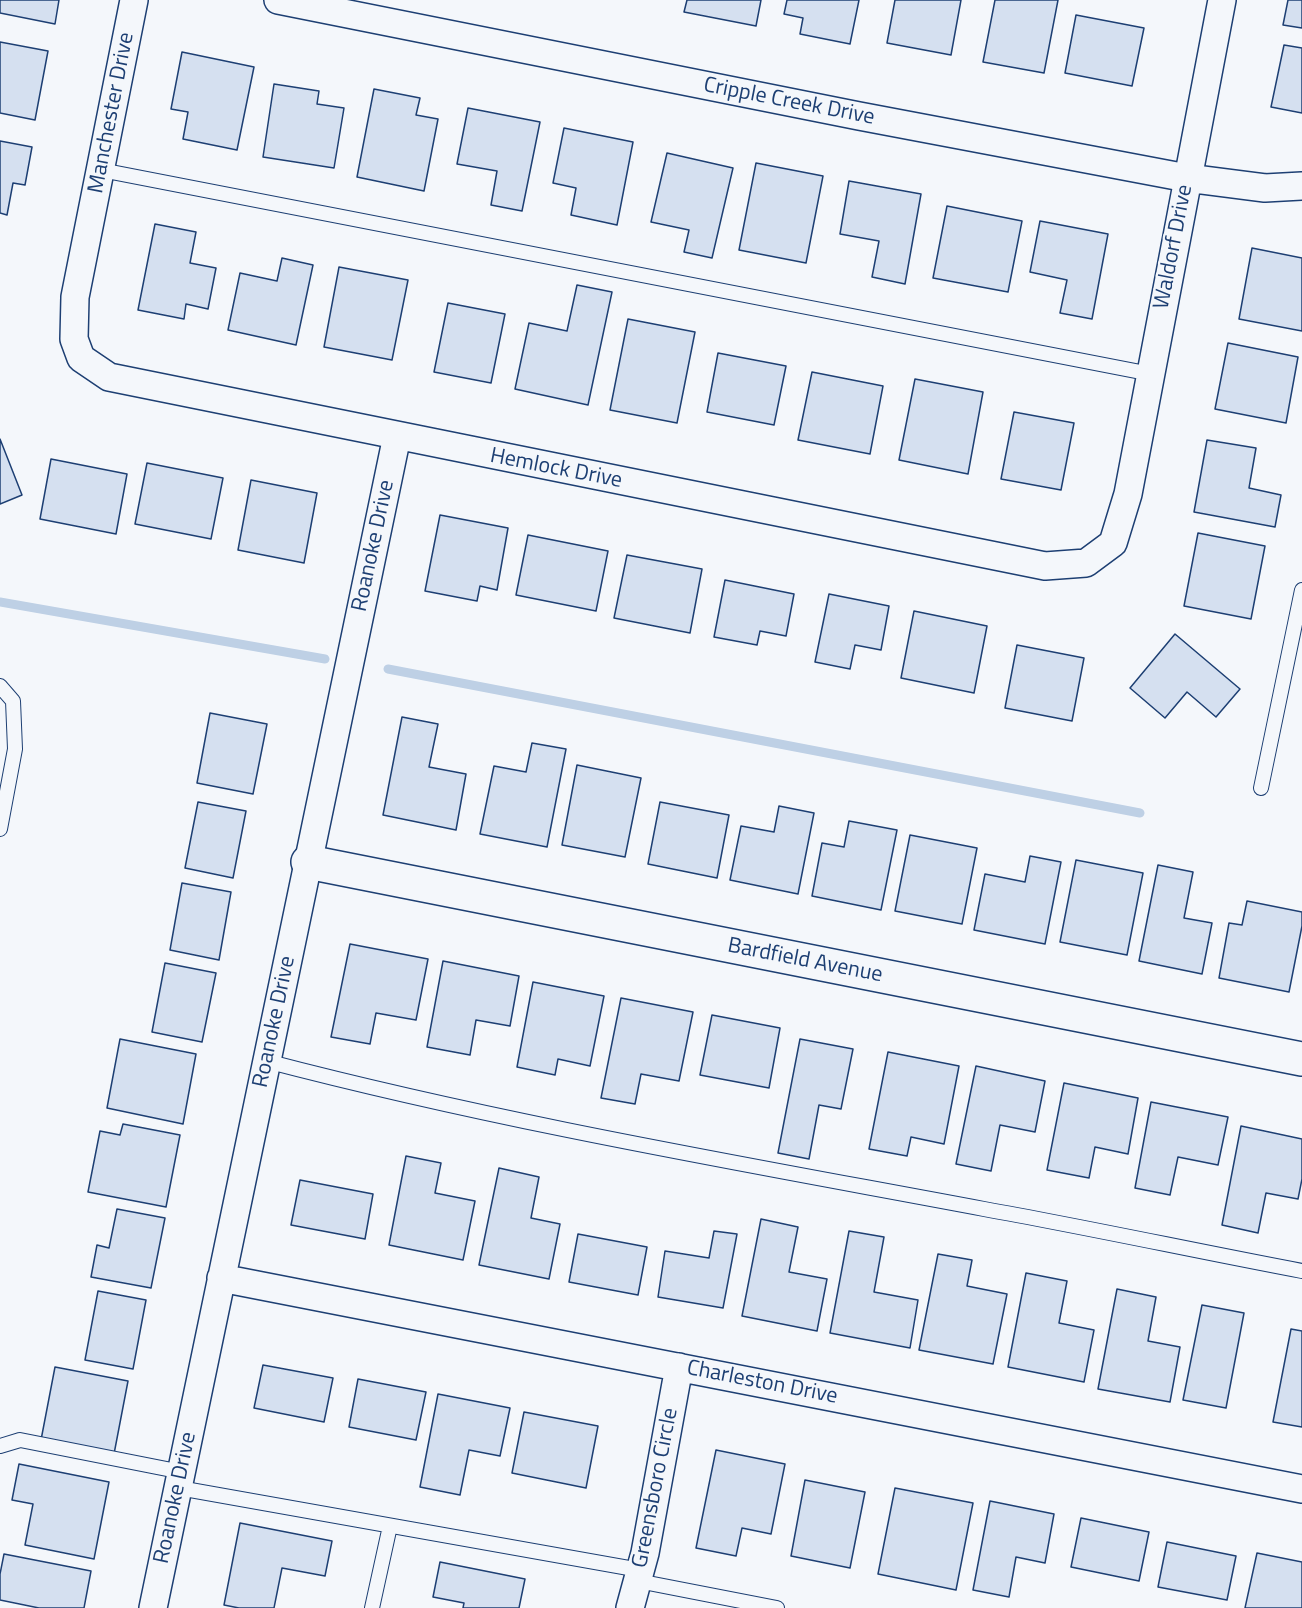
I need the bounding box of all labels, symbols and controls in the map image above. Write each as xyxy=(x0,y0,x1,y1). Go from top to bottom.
street label: Manchester Drive xyxy=(83,30,141,196)
street label: Cripple Creek Drive xyxy=(701,72,877,132)
street label: Waldorf Drive xyxy=(1149,182,1199,312)
street label: Hemlock Drive xyxy=(488,443,624,495)
street label: Roanoke Drive xyxy=(347,478,401,614)
street label: Bardfield Avenue xyxy=(725,933,885,989)
street label: Roanoke Drive xyxy=(248,954,302,1090)
street label: Charleston Drive xyxy=(684,1355,840,1411)
street label: Greensboro Circle xyxy=(628,1406,684,1570)
street label: Roanoke Drive xyxy=(149,1430,203,1566)

